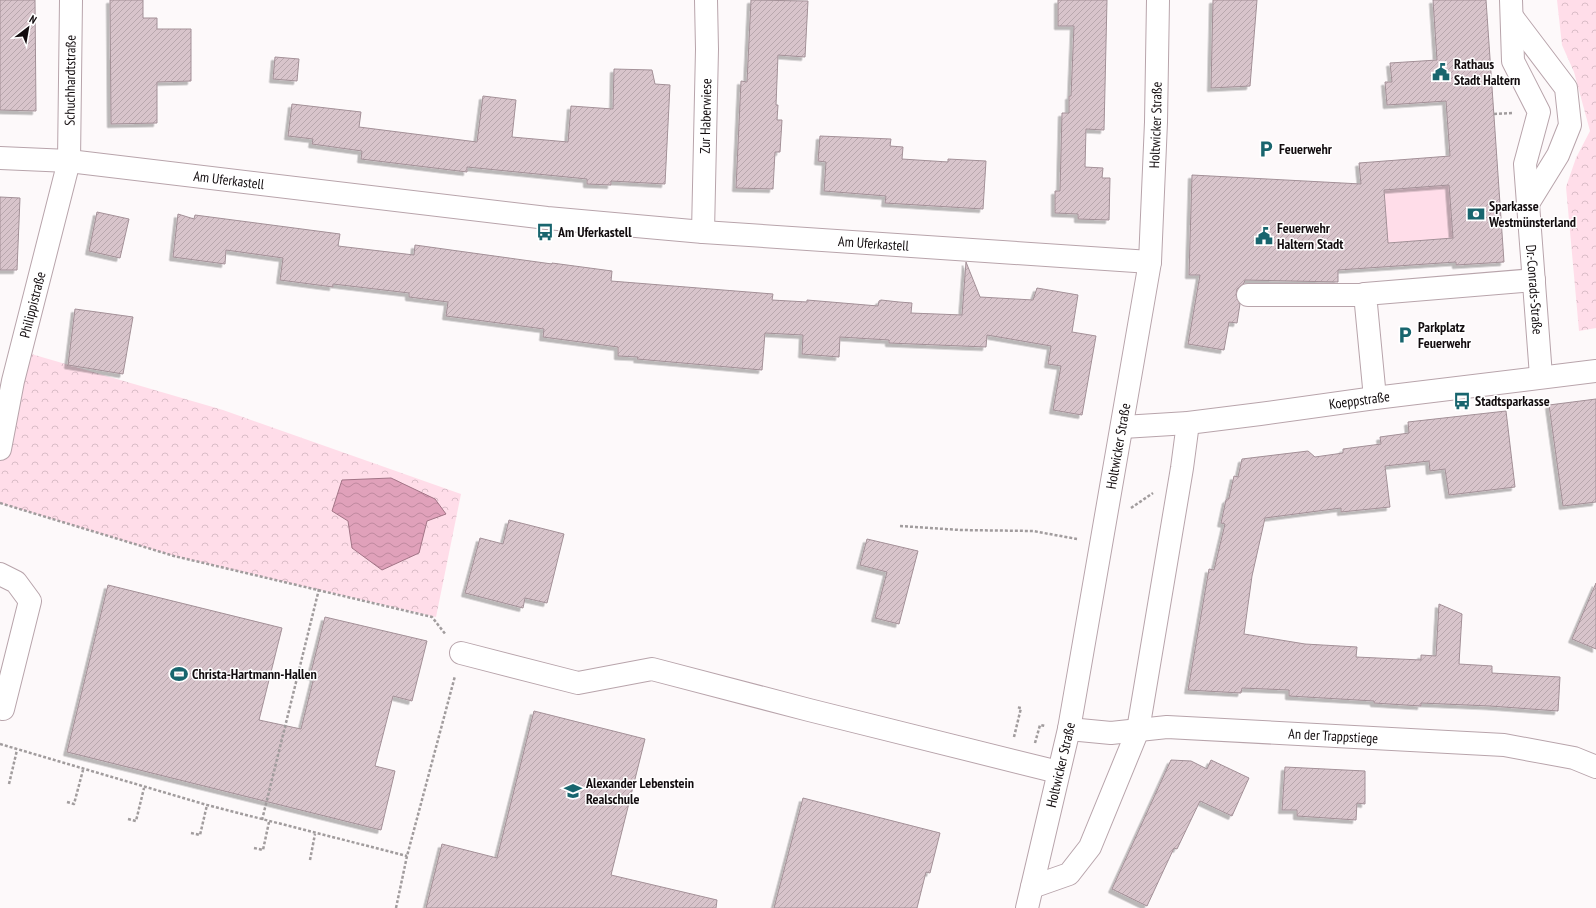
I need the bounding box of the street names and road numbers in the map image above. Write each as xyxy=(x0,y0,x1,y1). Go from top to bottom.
street label: Schuchhardtstraße xyxy=(60,35,80,126)
street label: Zur Haberwiese xyxy=(696,78,715,154)
street label: Holtwicker Straße xyxy=(1145,81,1166,169)
street label: Am Uferkastell xyxy=(192,167,266,193)
street label: Am Uferkastell xyxy=(838,232,910,255)
street label: Dr.-Conrads-Straße xyxy=(1522,244,1547,335)
street label: Philippistraße xyxy=(15,269,50,340)
street label: Koeppstraße xyxy=(1328,387,1391,413)
street label: Holtwicker Straße xyxy=(1102,402,1134,490)
street label: Holtwicker Straße xyxy=(1042,721,1079,809)
street label: An der Trappstiege xyxy=(1288,724,1379,747)

